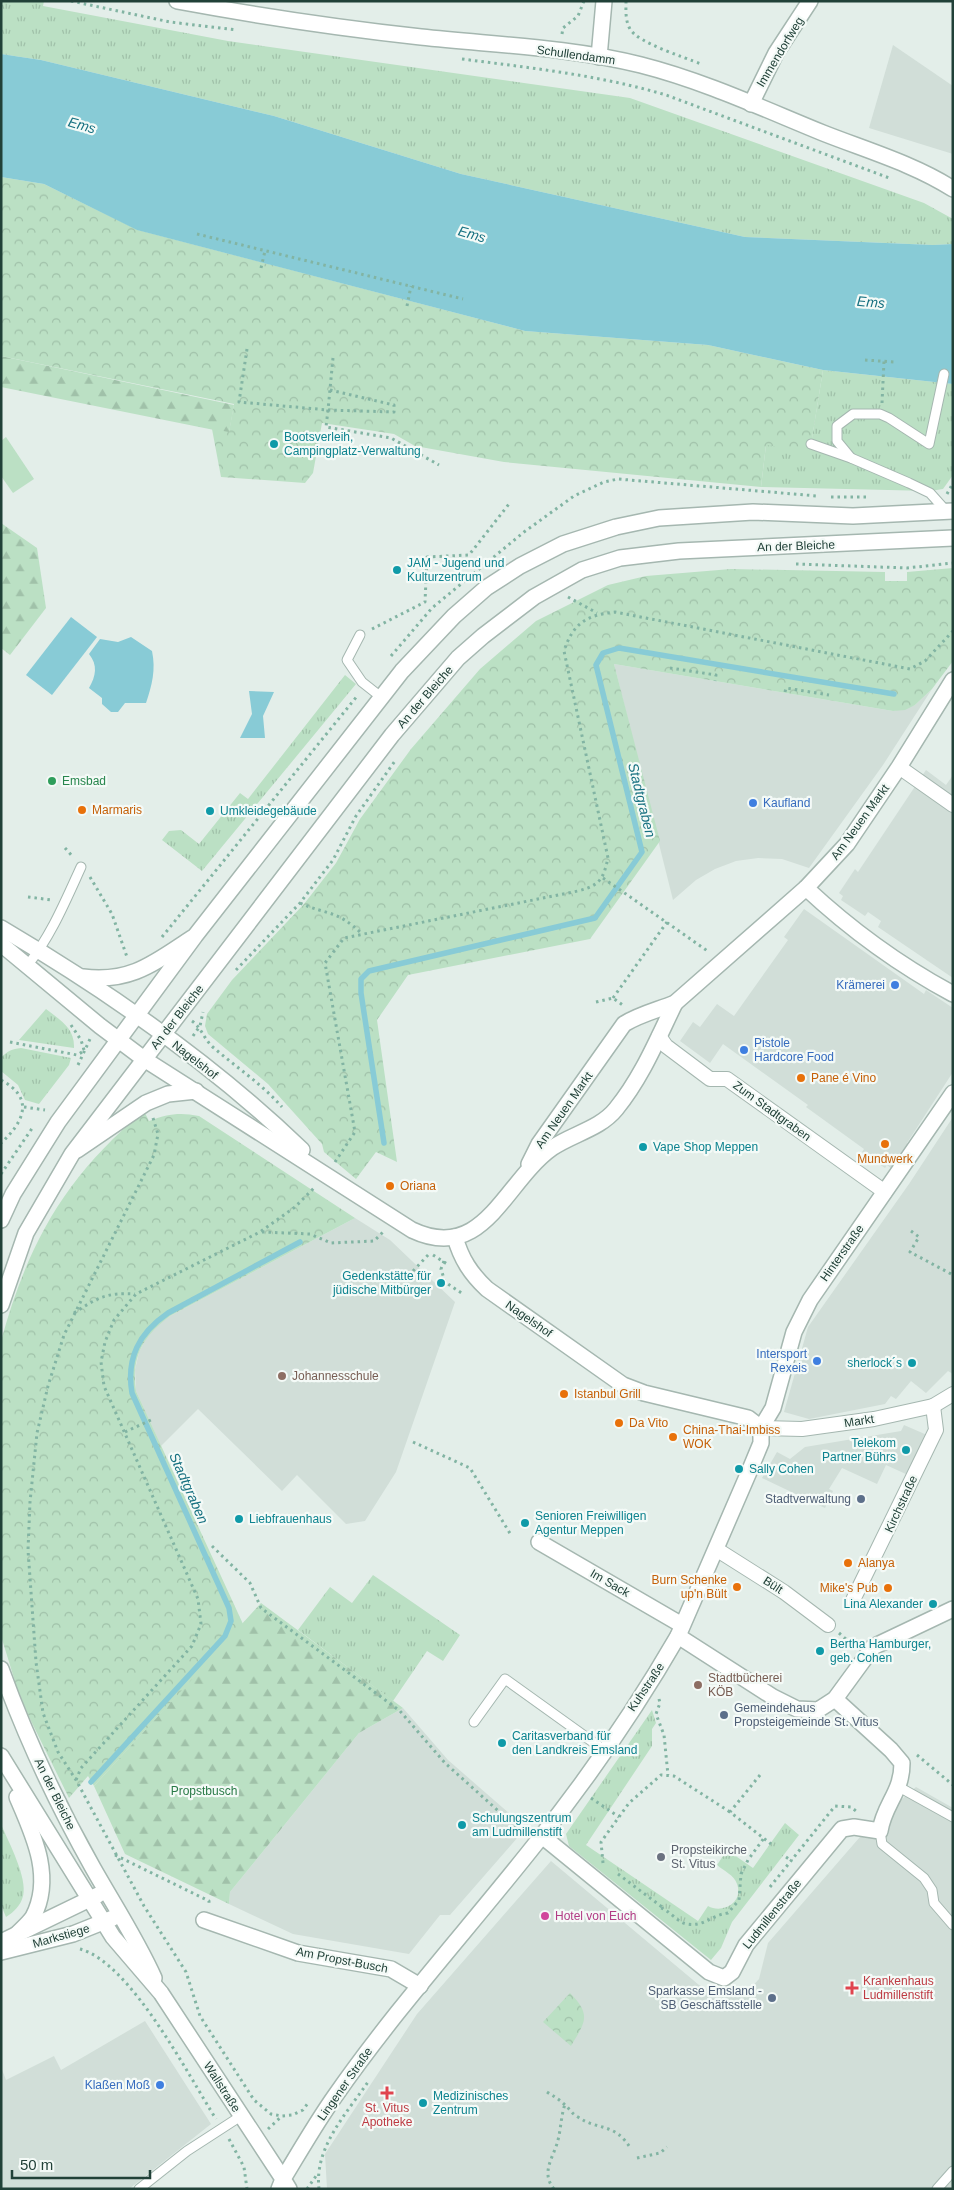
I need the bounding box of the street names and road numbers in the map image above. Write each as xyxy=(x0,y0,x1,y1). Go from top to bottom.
street label: Immendorfweg xyxy=(754,14,806,90)
street label: Schullendamm xyxy=(536,43,616,67)
street label: An der Bleiche xyxy=(757,538,836,554)
street label: An der Bleiche xyxy=(394,663,456,731)
street label: Am Neuen Markt xyxy=(828,781,893,863)
street label: An der Bleiche xyxy=(147,982,207,1052)
street label: Nagelshof xyxy=(169,1038,221,1083)
street label: Am Neuen Markt xyxy=(532,1069,596,1151)
street label: Zum Stadtgraben xyxy=(730,1078,814,1144)
street label: Hinterstraße xyxy=(817,1222,867,1284)
street label: Nagelshof xyxy=(503,1298,556,1341)
street label: Markt xyxy=(843,1412,876,1430)
street label: Kirchstraße xyxy=(882,1473,920,1535)
street label: Im Sack xyxy=(588,1566,633,1600)
street label: Bült xyxy=(761,1573,786,1597)
street label: Kuhstraße xyxy=(625,1660,667,1714)
street label: An der Bleiche xyxy=(32,1756,79,1832)
street label: Ludmillenstraße xyxy=(740,1876,805,1952)
street label: Markstiege xyxy=(31,1921,91,1951)
street label: Am Propst-Busch xyxy=(295,1944,389,1976)
street label: Lingener Straße xyxy=(315,2044,376,2123)
street label: Wallstraße xyxy=(201,2059,244,2115)

